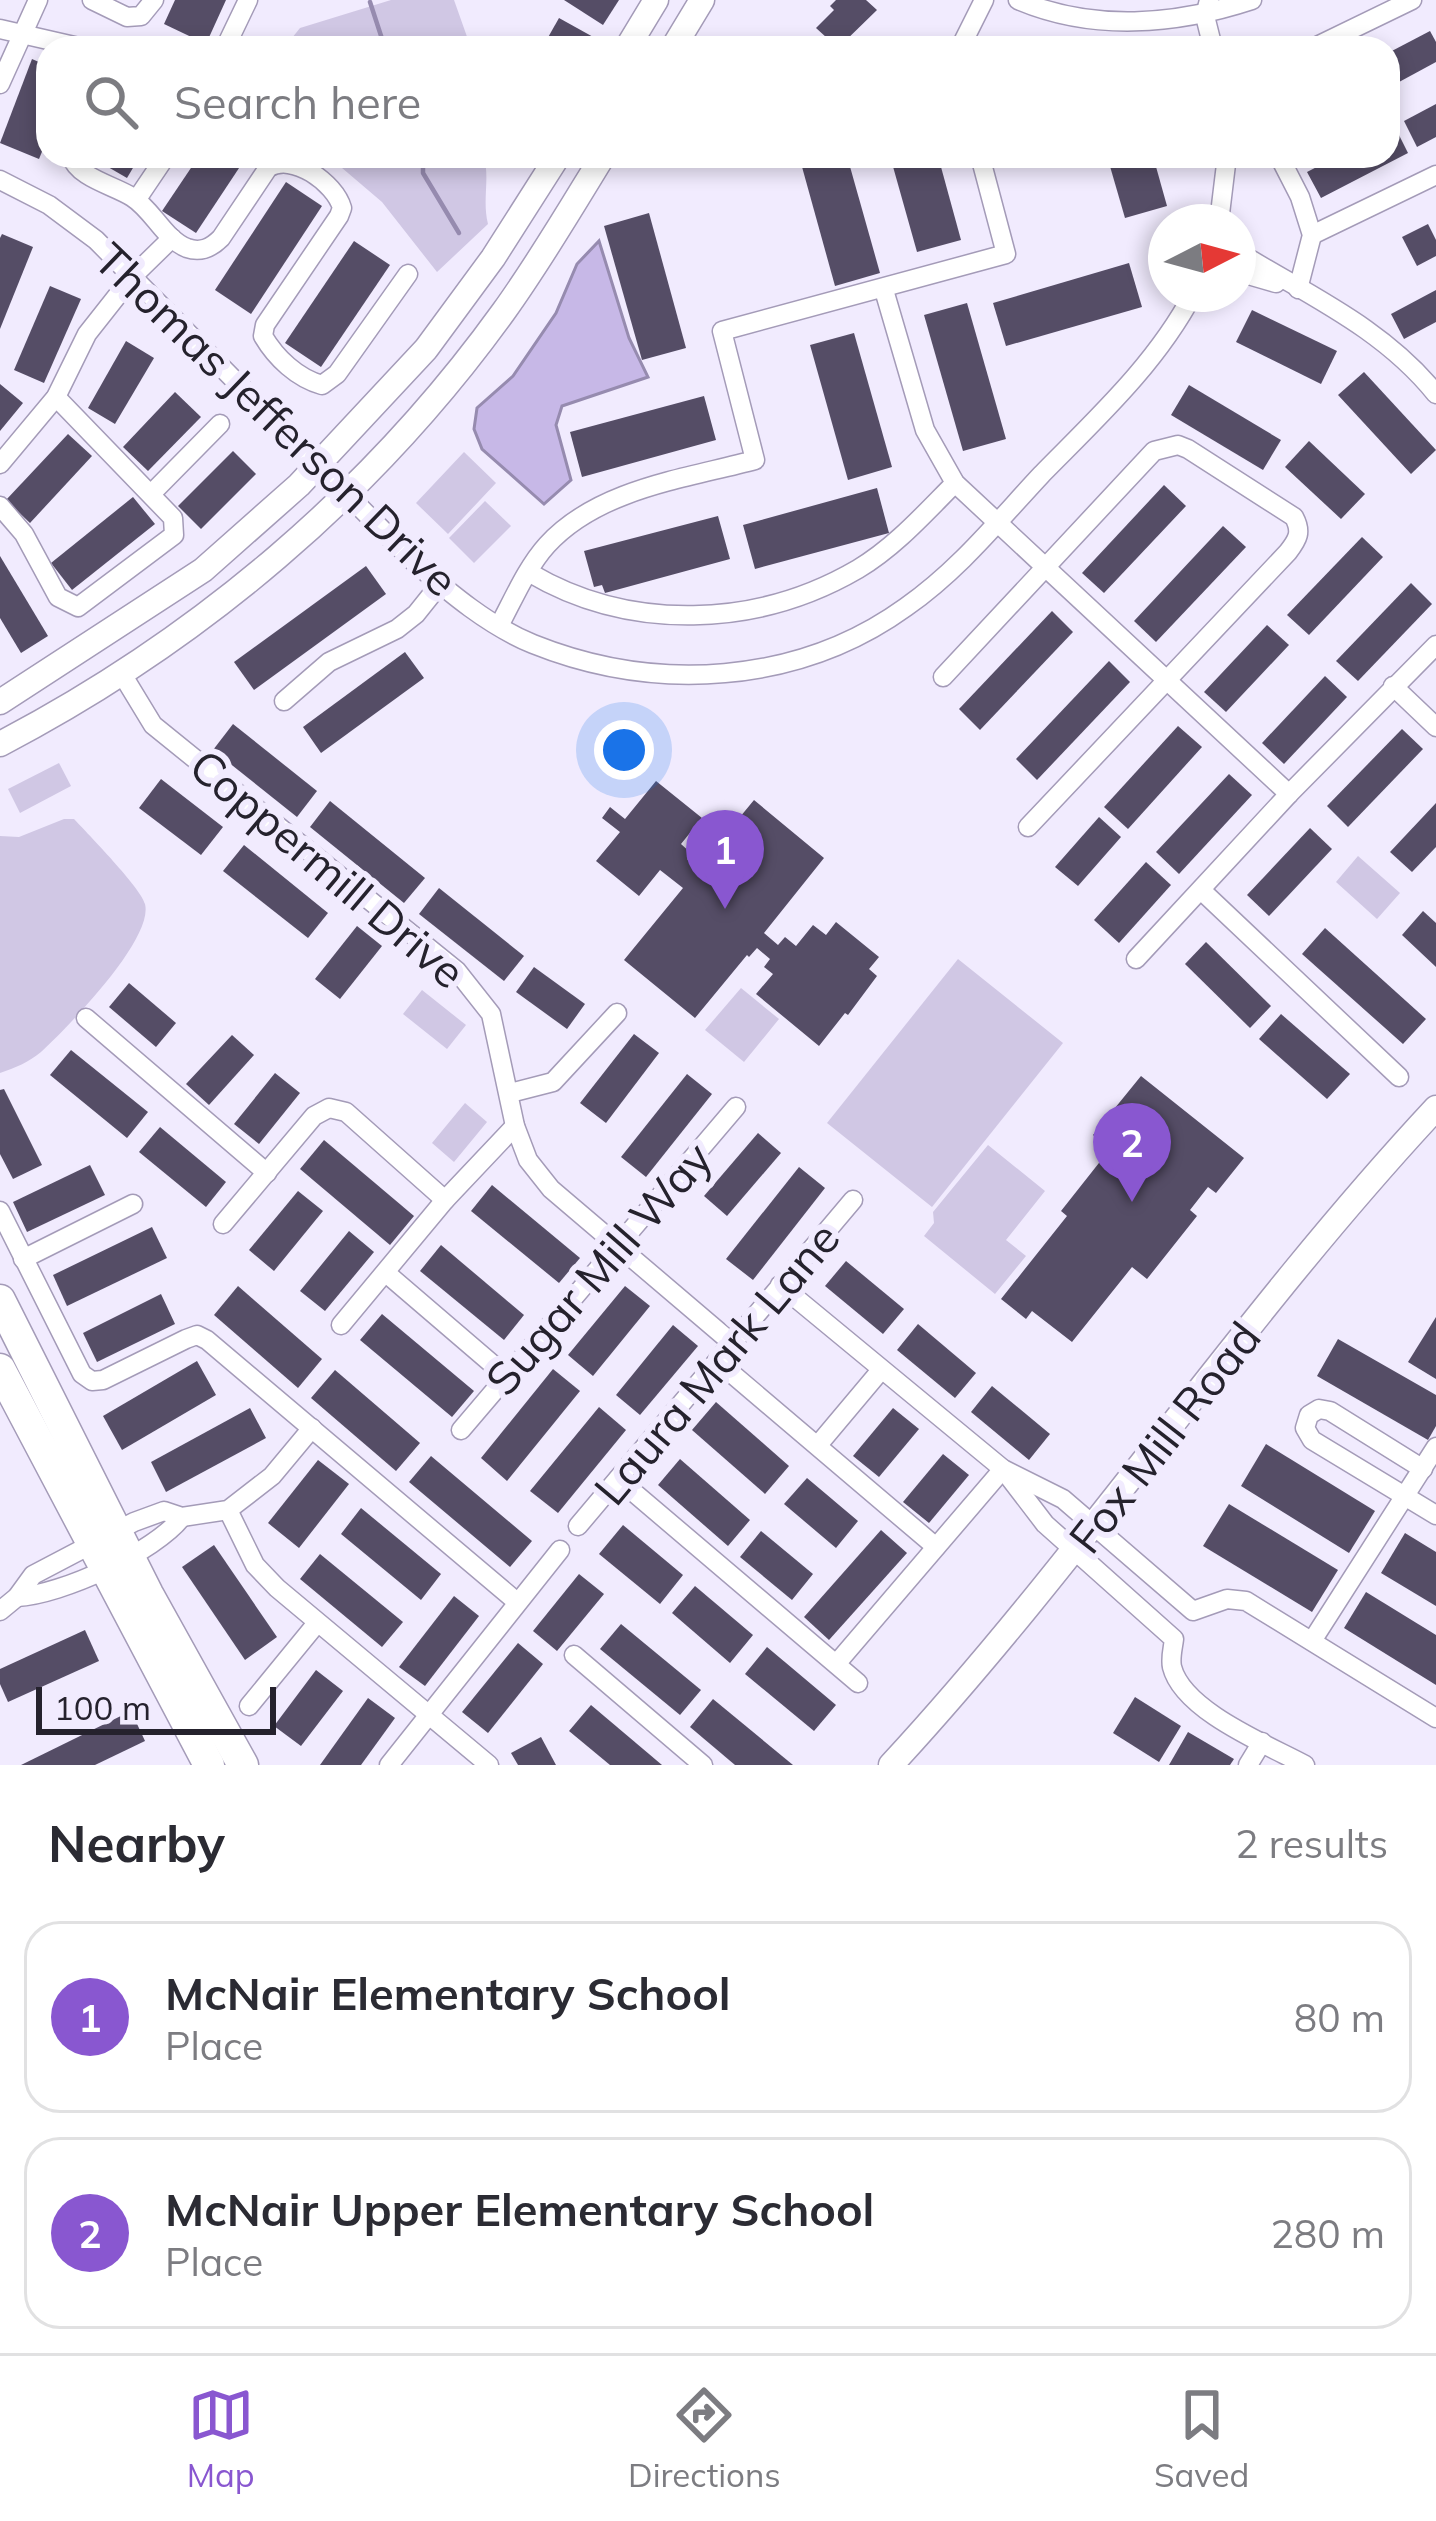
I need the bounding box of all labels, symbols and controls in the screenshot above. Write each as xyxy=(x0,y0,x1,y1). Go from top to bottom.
search box xyxy=(36,36,1400,168)
icon: search xyxy=(78,69,144,135)
text: Search here xyxy=(174,74,421,130)
north arrow xyxy=(1148,204,1256,312)
street label: Thomas Jefferson Drive xyxy=(84,231,470,607)
your location xyxy=(594,720,654,780)
street label: Coppermill Drive xyxy=(179,737,477,999)
pin: 1 xyxy=(686,810,764,909)
pin: 2 xyxy=(1093,1103,1171,1202)
street label: Sugar Mill Way xyxy=(473,1130,723,1406)
street label: Laura Mark Lane xyxy=(582,1210,850,1516)
street label: Fox Mill Road xyxy=(1056,1310,1272,1564)
scale bar xyxy=(36,1681,276,1734)
text: 100 m xyxy=(54,1687,151,1728)
text: Nearby xyxy=(48,1811,225,1875)
text: 2 results xyxy=(1235,1819,1388,1868)
text: McNair Elementary School xyxy=(165,1965,731,2021)
text: 1 xyxy=(78,1993,102,2042)
text: 80 m xyxy=(1294,1993,1385,2042)
text: Place xyxy=(165,2021,263,2070)
text: McNair Upper Elementary School xyxy=(165,2181,874,2237)
text: 2 xyxy=(78,2209,102,2258)
text: 280 m xyxy=(1270,2209,1385,2258)
text: Place xyxy=(165,2237,263,2286)
tab: Map xyxy=(187,2382,255,2495)
tab: Directions xyxy=(628,2382,781,2495)
tab: Saved xyxy=(1154,2382,1249,2495)

